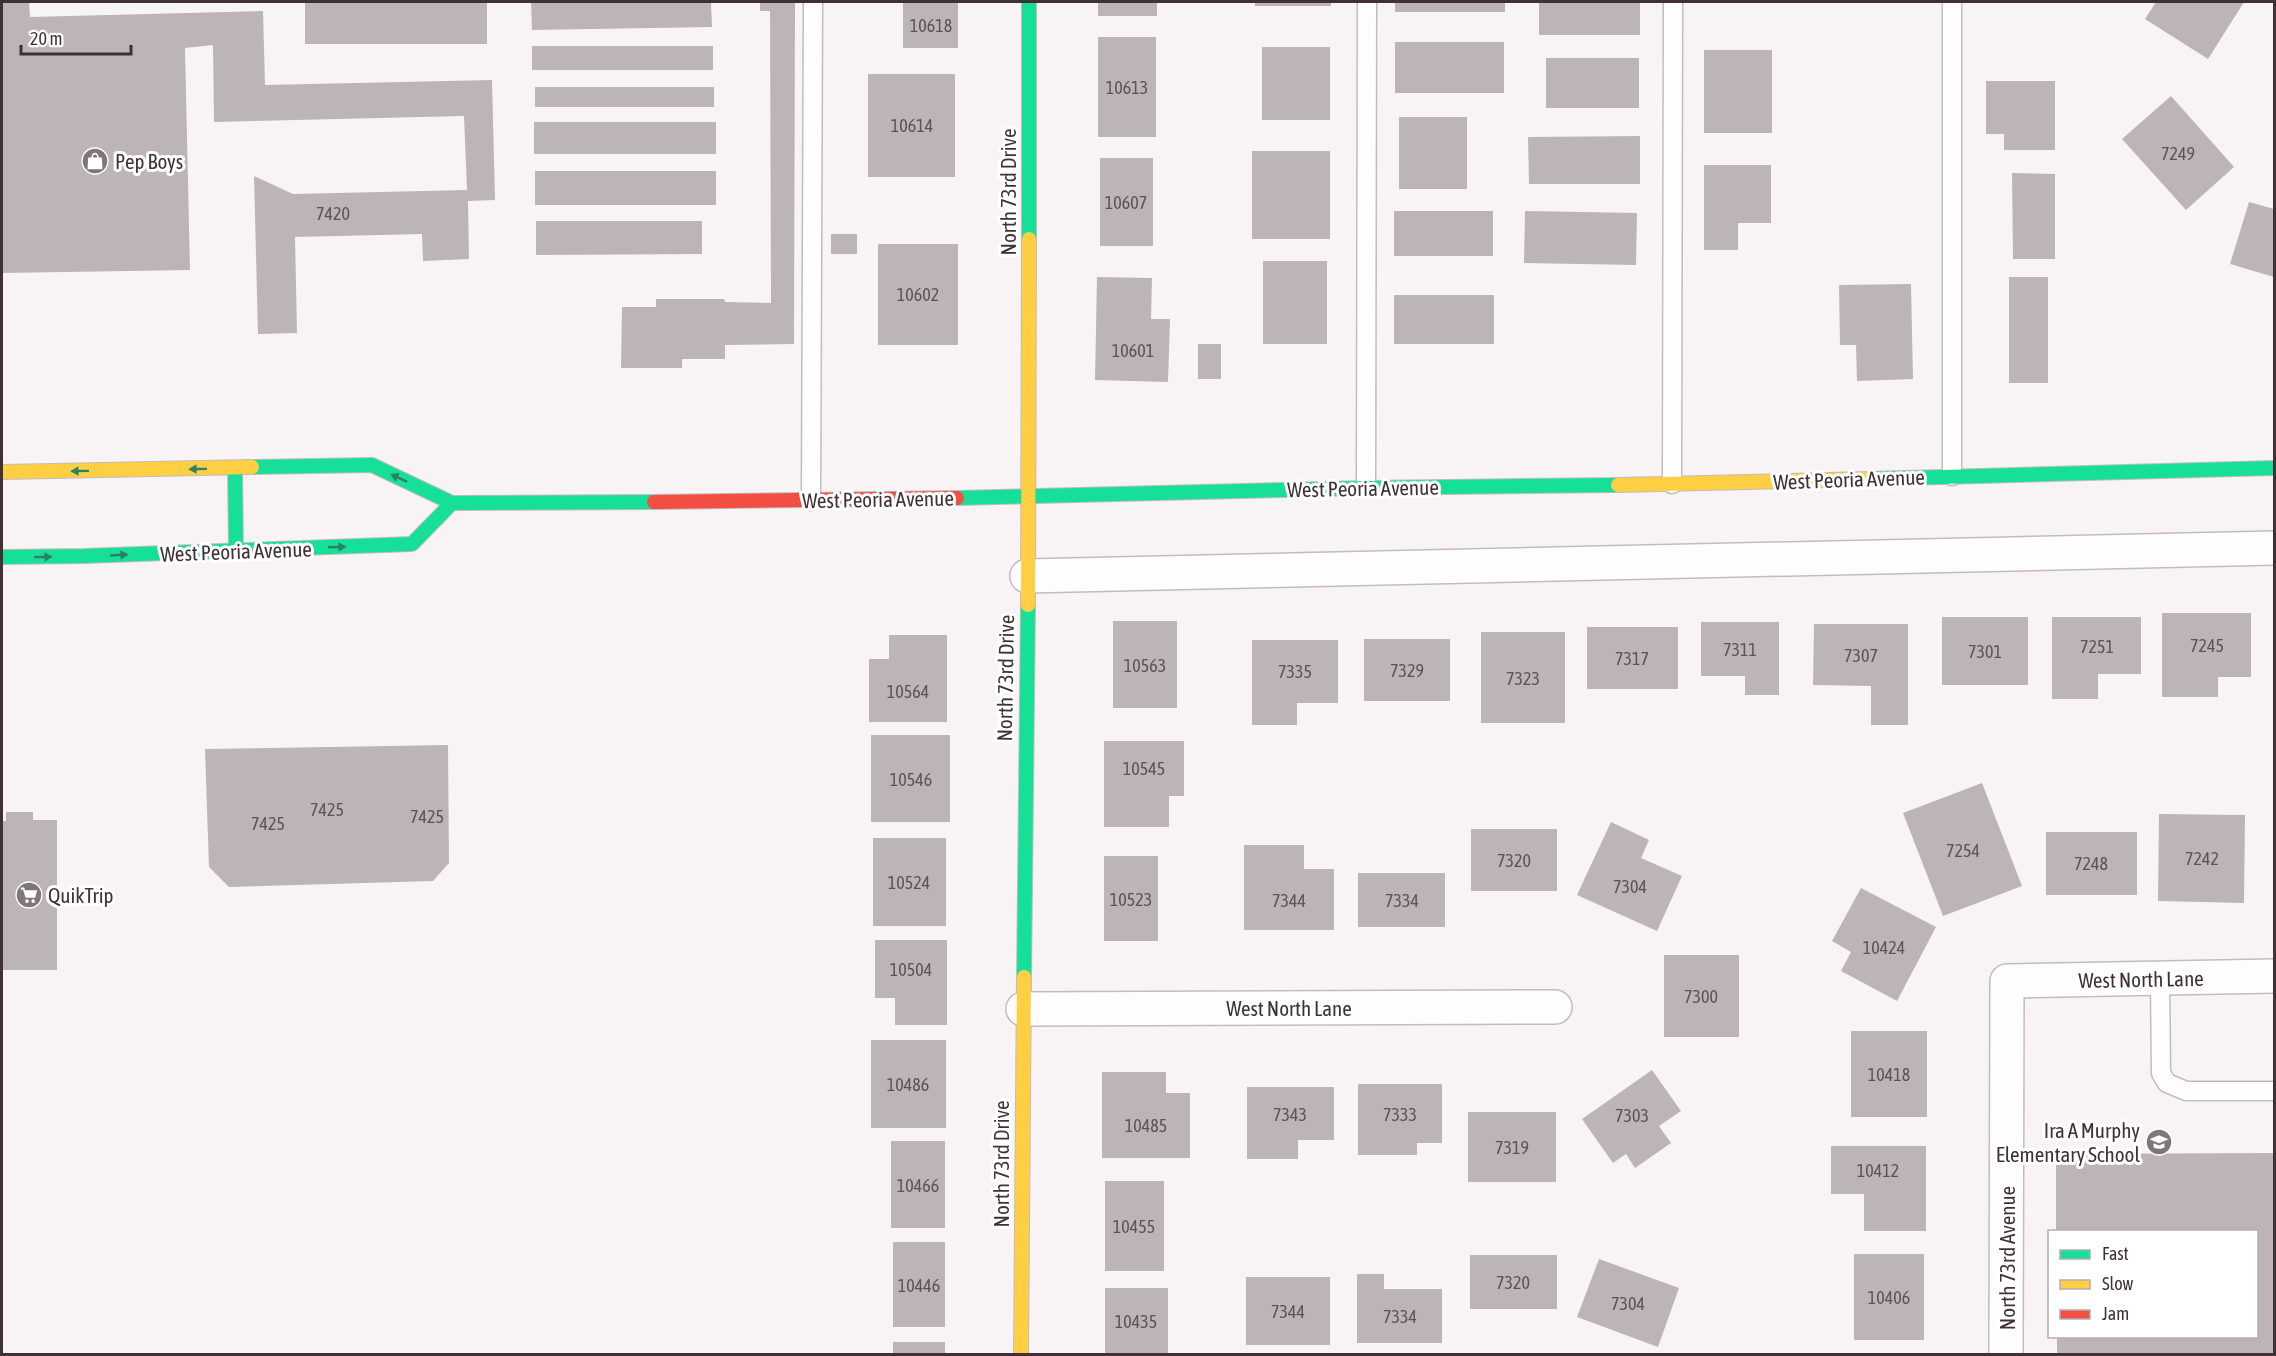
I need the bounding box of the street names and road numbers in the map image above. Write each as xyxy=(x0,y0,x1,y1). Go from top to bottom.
street label: North 73rd Drive xyxy=(996,129,1020,255)
street label: West Peoria Avenue xyxy=(1773,464,1925,494)
street label: West Peoria Avenue xyxy=(1287,475,1439,501)
street label: West Peoria Avenue xyxy=(802,486,954,512)
street label: West Peoria Avenue xyxy=(160,536,312,566)
street label: North 73rd Drive xyxy=(992,614,1018,742)
street label: West North Lane xyxy=(2078,966,2204,992)
street label: West North Lane xyxy=(1226,996,1352,1020)
street label: North 73rd Drive xyxy=(989,1101,1013,1227)
street label: North 73rd Avenue xyxy=(1995,1186,2019,1330)

